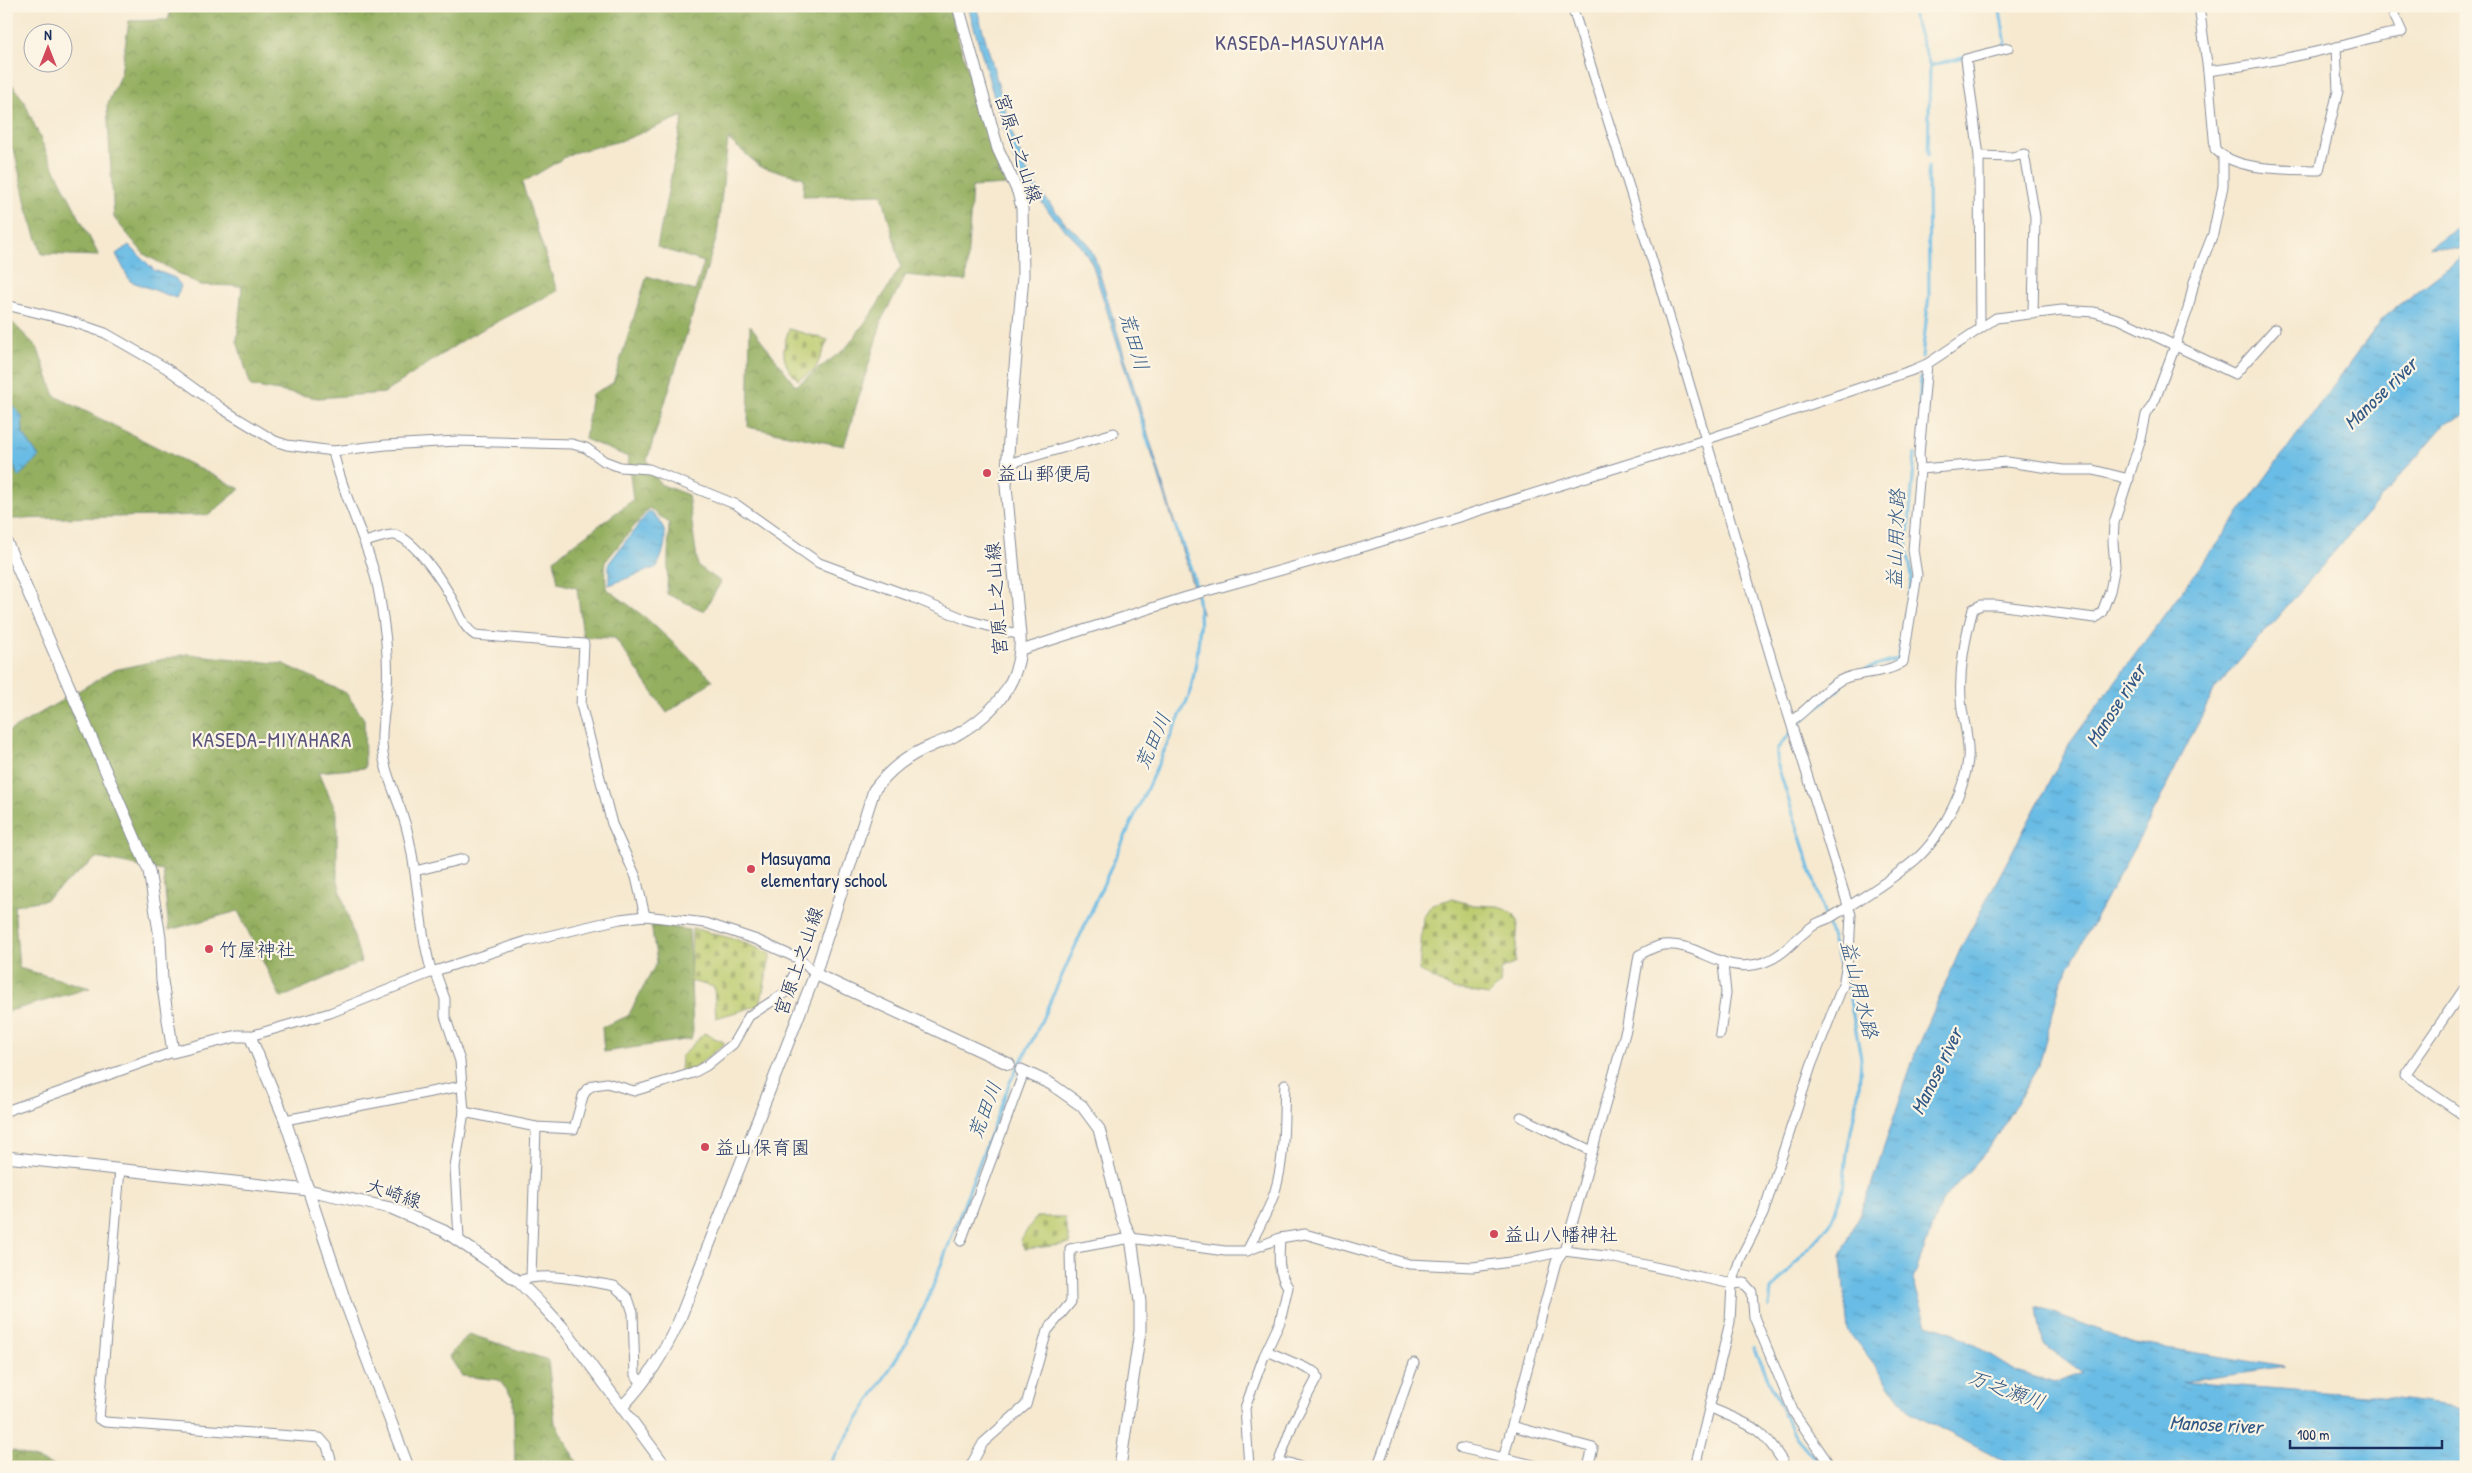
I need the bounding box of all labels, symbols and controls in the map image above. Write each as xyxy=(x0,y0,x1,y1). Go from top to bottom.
north arrow xyxy=(22,22,72,72)
text: N xyxy=(44,25,52,44)
district label: KASEDA-MASUYAMA xyxy=(1215,28,1385,57)
street label: 宮原上之山線 xyxy=(989,90,1049,206)
water label: 荒田川 xyxy=(1114,308,1156,374)
water label: Manose river xyxy=(2337,349,2424,435)
place label: 益山郵便局 xyxy=(997,460,1092,486)
marker: 益山郵便局 xyxy=(981,467,993,479)
water label: 益山用水路 xyxy=(1880,488,1910,589)
street label: 宮原上之山線 xyxy=(979,541,1013,657)
water label: Manose river xyxy=(2078,657,2153,751)
water label: 荒田川 xyxy=(1127,708,1177,774)
district label: KASEDA-MIYAHARA xyxy=(192,725,352,754)
place label: Masuyama elementary school xyxy=(761,845,888,893)
marker: Masuyama elementary school xyxy=(745,863,757,875)
street label: 宮原上之山線 xyxy=(767,903,829,1019)
place label: 竹屋神社 xyxy=(219,936,295,962)
water label: 益山用水路 xyxy=(1835,937,1885,1042)
marker: 竹屋神社 xyxy=(203,943,215,955)
water label: Manose river xyxy=(1903,1021,1970,1119)
water label: 荒田川 xyxy=(961,1077,1007,1143)
place label: 益山保育園 xyxy=(715,1134,810,1160)
marker: 益山保育園 xyxy=(699,1141,711,1153)
street label: 大崎線 xyxy=(363,1172,425,1214)
place label: 益山八幡神社 xyxy=(1504,1221,1618,1247)
marker: 益山八幡神社 xyxy=(1488,1228,1500,1240)
water label: 万之瀬川 xyxy=(1965,1363,2049,1415)
water label: Manose river xyxy=(2169,1408,2265,1440)
scale bar xyxy=(2290,1418,2442,1450)
text: 100 m xyxy=(2297,1424,2330,1445)

